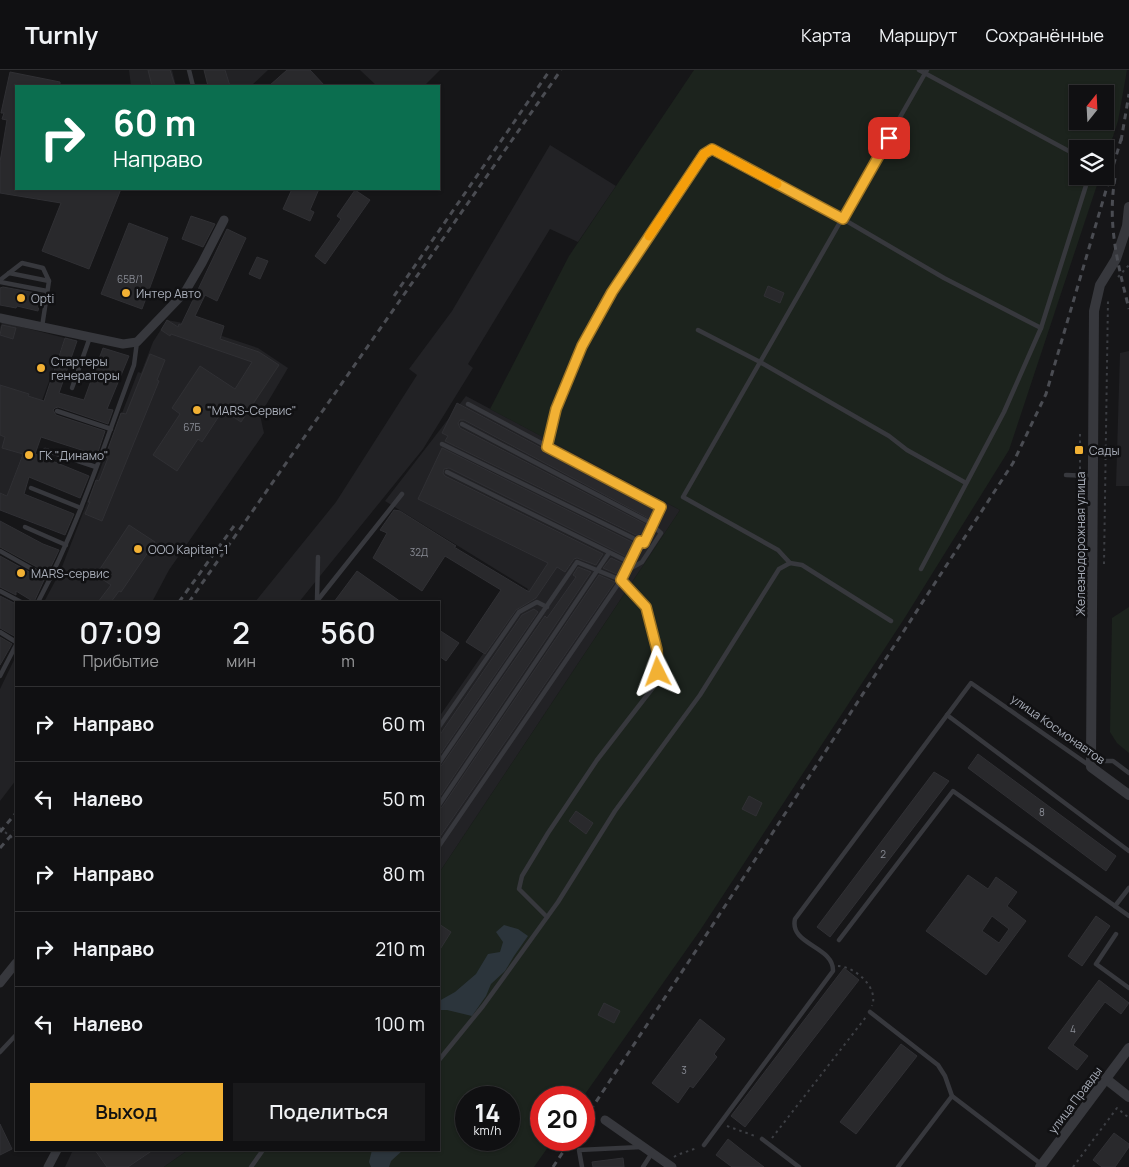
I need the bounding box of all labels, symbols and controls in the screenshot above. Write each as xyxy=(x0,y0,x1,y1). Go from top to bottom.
text: Turnly xyxy=(25,18,98,51)
text: Карта xyxy=(801,23,851,47)
text: Маршрут xyxy=(879,23,957,47)
text: Сохранённые xyxy=(985,23,1104,47)
north arrow xyxy=(1069,85,1114,130)
map controls xyxy=(1069,85,1114,185)
text: 60 m xyxy=(113,99,196,147)
icon: right xyxy=(30,105,95,170)
pin xyxy=(868,117,910,159)
icon: arrive xyxy=(875,124,903,152)
button: layers xyxy=(1069,140,1114,185)
text: Направо xyxy=(113,144,203,174)
house number: 65В/1 xyxy=(117,272,143,286)
place label: Интер Авто xyxy=(136,285,201,302)
marker: Интер Авто xyxy=(120,287,132,299)
place label: Opti xyxy=(31,290,54,307)
marker: Opti xyxy=(15,292,27,304)
place label: Стартеры генераторы xyxy=(51,353,120,384)
marker: Стартеры генераторы xyxy=(35,362,47,374)
place label: "MARS-Сервис" xyxy=(207,402,296,419)
marker: "MARS-Сервис" xyxy=(191,404,203,416)
house number: 67Б xyxy=(183,420,201,434)
place label: Сады xyxy=(1089,442,1119,459)
marker: Сады xyxy=(1073,444,1085,456)
place label: ГК "Динамо" xyxy=(39,447,109,464)
marker: ГК "Динамо" xyxy=(23,449,35,461)
street label: Железнодорожная улица xyxy=(1072,472,1089,616)
place label: ООО Kapitan-1 xyxy=(148,541,228,558)
marker: ООО Kapitan-1 xyxy=(132,543,144,555)
house number: 32Д xyxy=(410,545,428,559)
place label: MARS-сервис xyxy=(31,565,110,582)
marker: MARS-сервис xyxy=(15,567,27,579)
text: 07:09 xyxy=(79,612,162,653)
text: 2 xyxy=(232,612,250,653)
text: 560 xyxy=(320,612,376,653)
position arrow xyxy=(631,645,683,697)
text: Прибытие xyxy=(83,650,159,672)
text: мин xyxy=(226,650,256,672)
text: m xyxy=(341,650,355,672)
street label: улица Космонавтов xyxy=(1007,690,1109,768)
icon: right xyxy=(30,710,58,738)
text: Направо xyxy=(73,711,154,737)
text: 60 m xyxy=(382,711,425,737)
icon: left xyxy=(30,785,58,813)
text: Налево xyxy=(73,786,143,812)
text: 50 m xyxy=(383,786,425,812)
house number: 8 xyxy=(1039,805,1045,819)
house number: 2 xyxy=(880,847,886,861)
icon: right xyxy=(30,860,58,888)
text: Направо xyxy=(73,861,154,887)
text: 80 m xyxy=(382,861,425,887)
icon: right xyxy=(30,935,58,963)
text: Направо xyxy=(73,936,154,962)
text: 210 m xyxy=(375,936,425,962)
icon: left xyxy=(30,1010,58,1038)
text: Налево xyxy=(73,1011,143,1037)
text: 100 m xyxy=(374,1011,425,1037)
house number: 4 xyxy=(1070,1022,1076,1036)
house number: 3 xyxy=(681,1063,687,1077)
street label: улица Правды xyxy=(1044,1063,1106,1137)
button: Выход xyxy=(30,1083,223,1141)
button: Поделиться xyxy=(233,1083,425,1141)
speed limit sign: 20 xyxy=(530,1086,595,1151)
text: 14 xyxy=(474,1095,501,1130)
text: km/h xyxy=(474,1122,501,1139)

